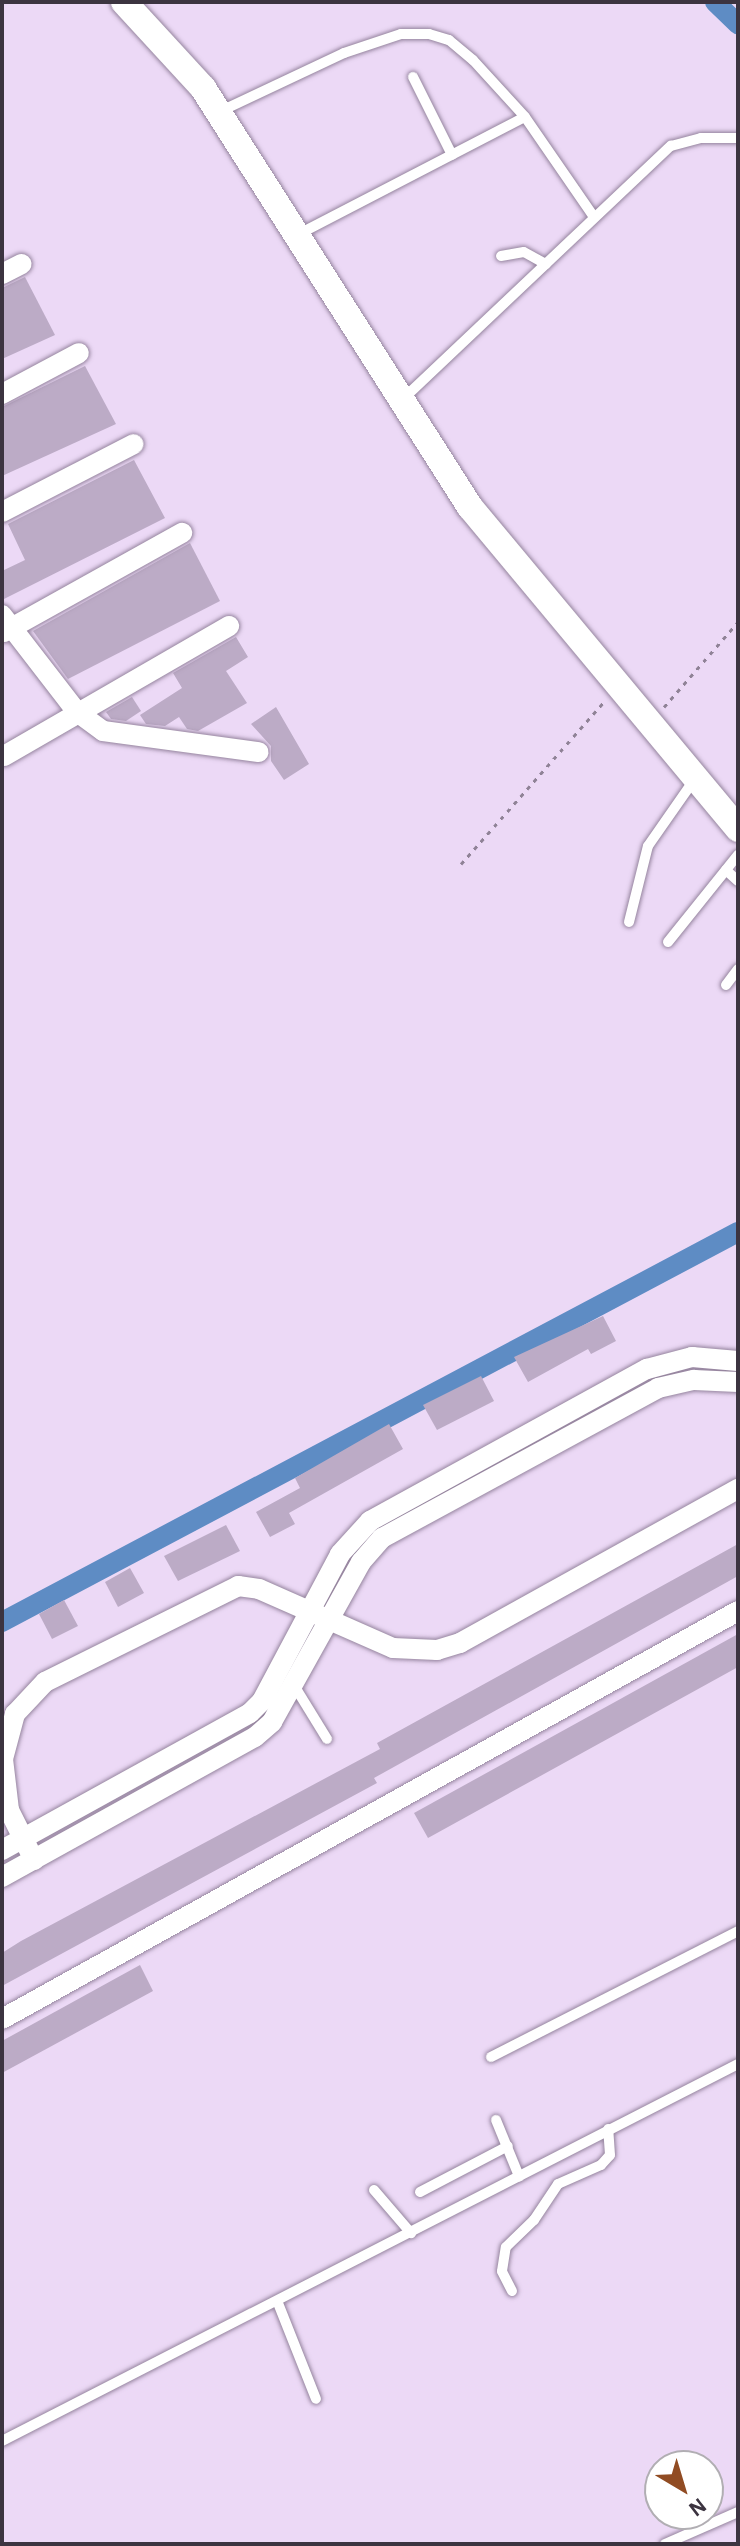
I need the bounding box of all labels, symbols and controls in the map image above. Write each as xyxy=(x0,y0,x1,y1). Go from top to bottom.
north arrow xyxy=(644,2450,724,2530)
text: N xyxy=(685,2494,710,2521)

